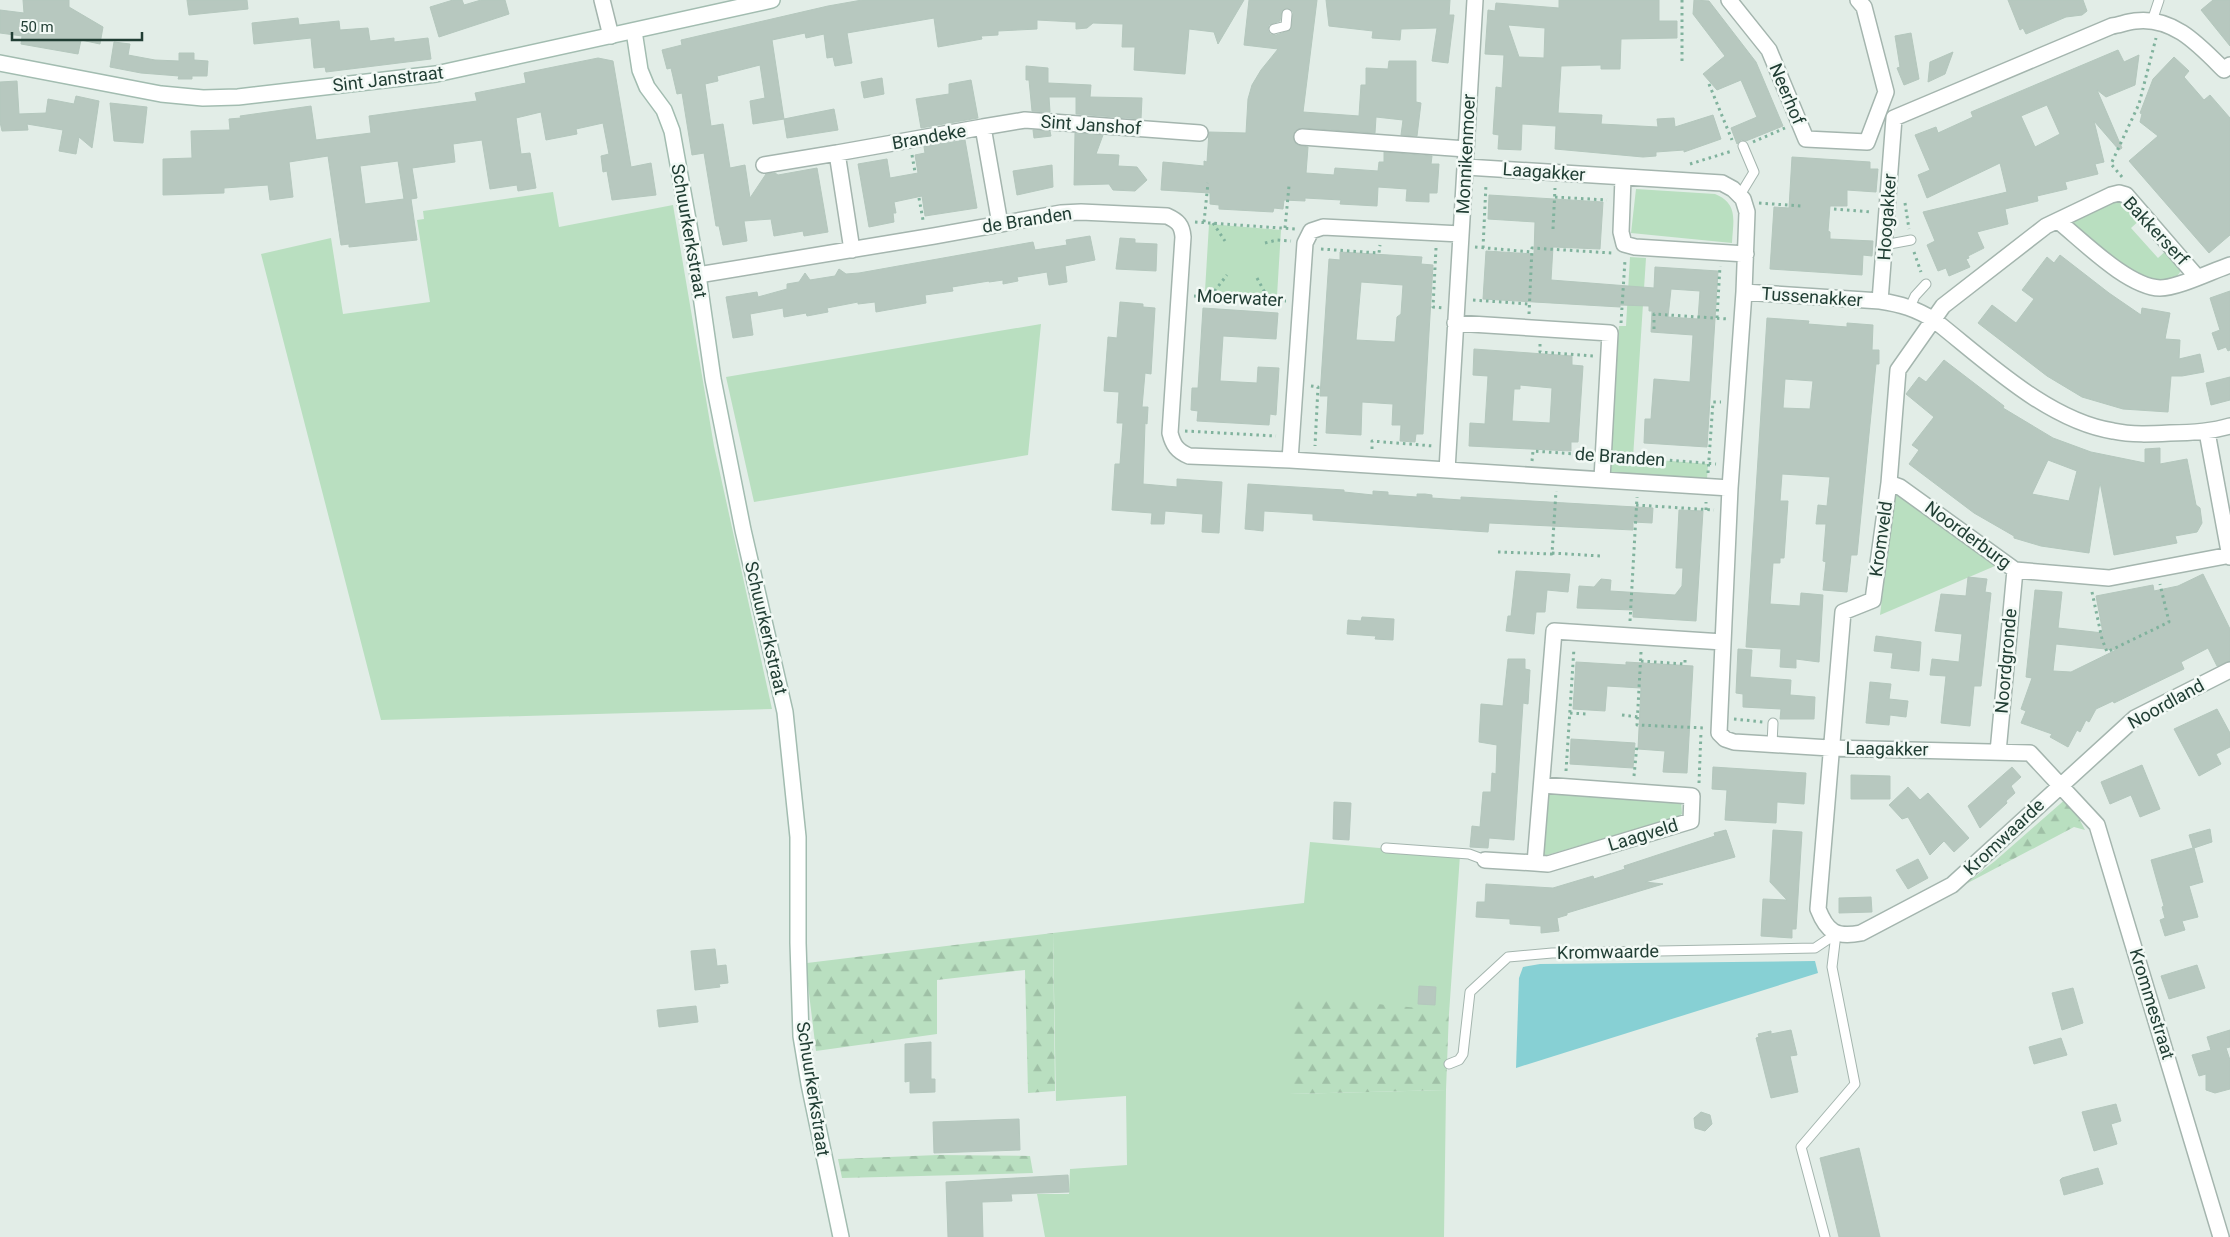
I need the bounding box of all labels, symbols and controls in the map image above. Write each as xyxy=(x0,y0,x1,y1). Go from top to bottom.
scale bar xyxy=(12,10,142,42)
text: 50 m xyxy=(20,18,54,36)
street label: Neerhof xyxy=(1765,60,1810,128)
street label: Sint Janstraat xyxy=(331,61,445,96)
street label: Monnikenmoer xyxy=(1452,93,1479,215)
street label: Sint Janshof xyxy=(1040,111,1143,139)
street label: Brandeke xyxy=(890,120,968,153)
street label: Laagakker xyxy=(1502,158,1586,185)
street label: Schuurkerkstraat xyxy=(667,162,712,300)
street label: Hoogakker xyxy=(1873,173,1900,261)
street label: Bakkerserf xyxy=(2119,192,2194,270)
street label: de Branden xyxy=(981,202,1073,237)
street label: Tussenakker xyxy=(1761,282,1863,311)
street label: Moerwater xyxy=(1196,285,1284,310)
street label: de Branden xyxy=(1574,443,1666,470)
street label: Noorderburg xyxy=(1921,496,2015,573)
street label: Kromveld xyxy=(1865,500,1896,578)
street label: Schuurkerkstraat xyxy=(741,559,792,697)
street label: Noordgronde xyxy=(1990,608,2021,714)
street label: Noordland xyxy=(2124,674,2207,733)
street label: Laagakker xyxy=(1845,737,1929,760)
street label: Kromwaarde xyxy=(1959,794,2048,879)
street label: Laagveld xyxy=(1605,814,1680,855)
street label: Kromwaarde xyxy=(1557,940,1659,963)
street label: Krommestraat xyxy=(2126,946,2179,1062)
street label: Schuurkerkstraat xyxy=(792,1020,835,1158)

